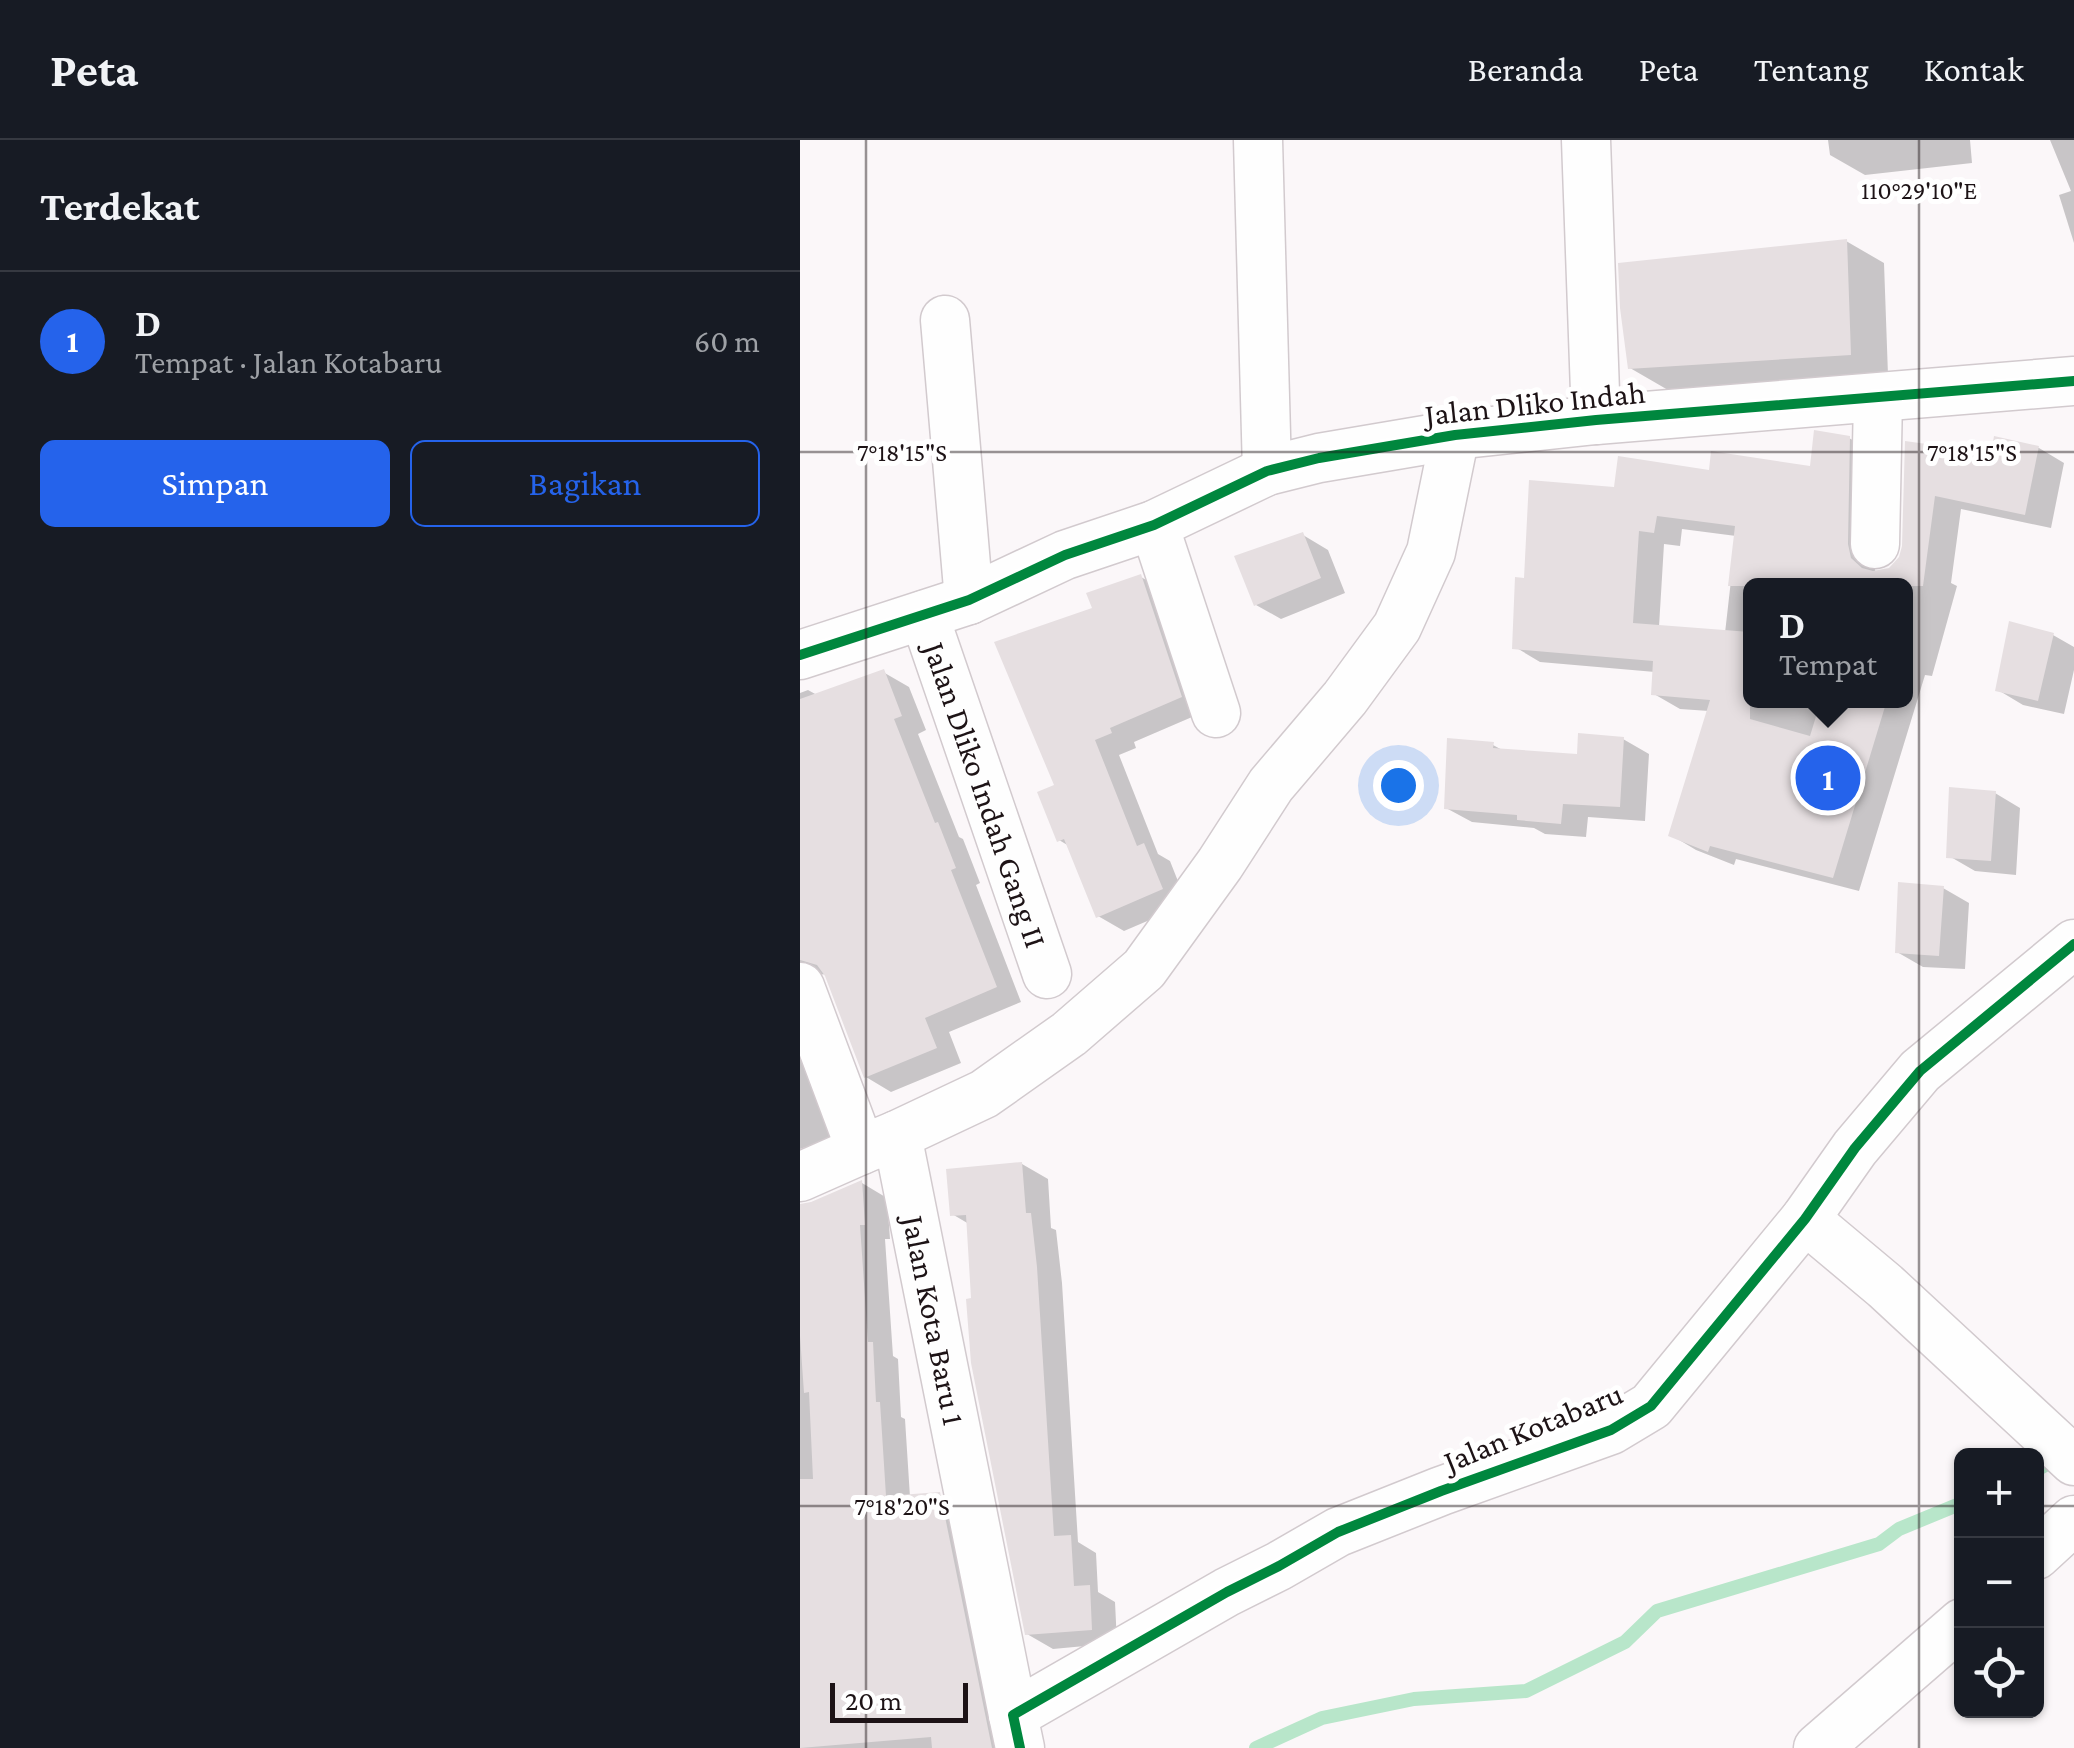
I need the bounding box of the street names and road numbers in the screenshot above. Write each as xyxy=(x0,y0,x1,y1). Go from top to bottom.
street label: Jalan Dliko Indah xyxy=(1420,374,1647,433)
street label: Jalan Dliko Indah Gang II xyxy=(916,634,1055,952)
street label: Jalan Kota Baru 1 xyxy=(895,1209,973,1428)
street label: Jalan Kotabaru xyxy=(1436,1375,1628,1480)

